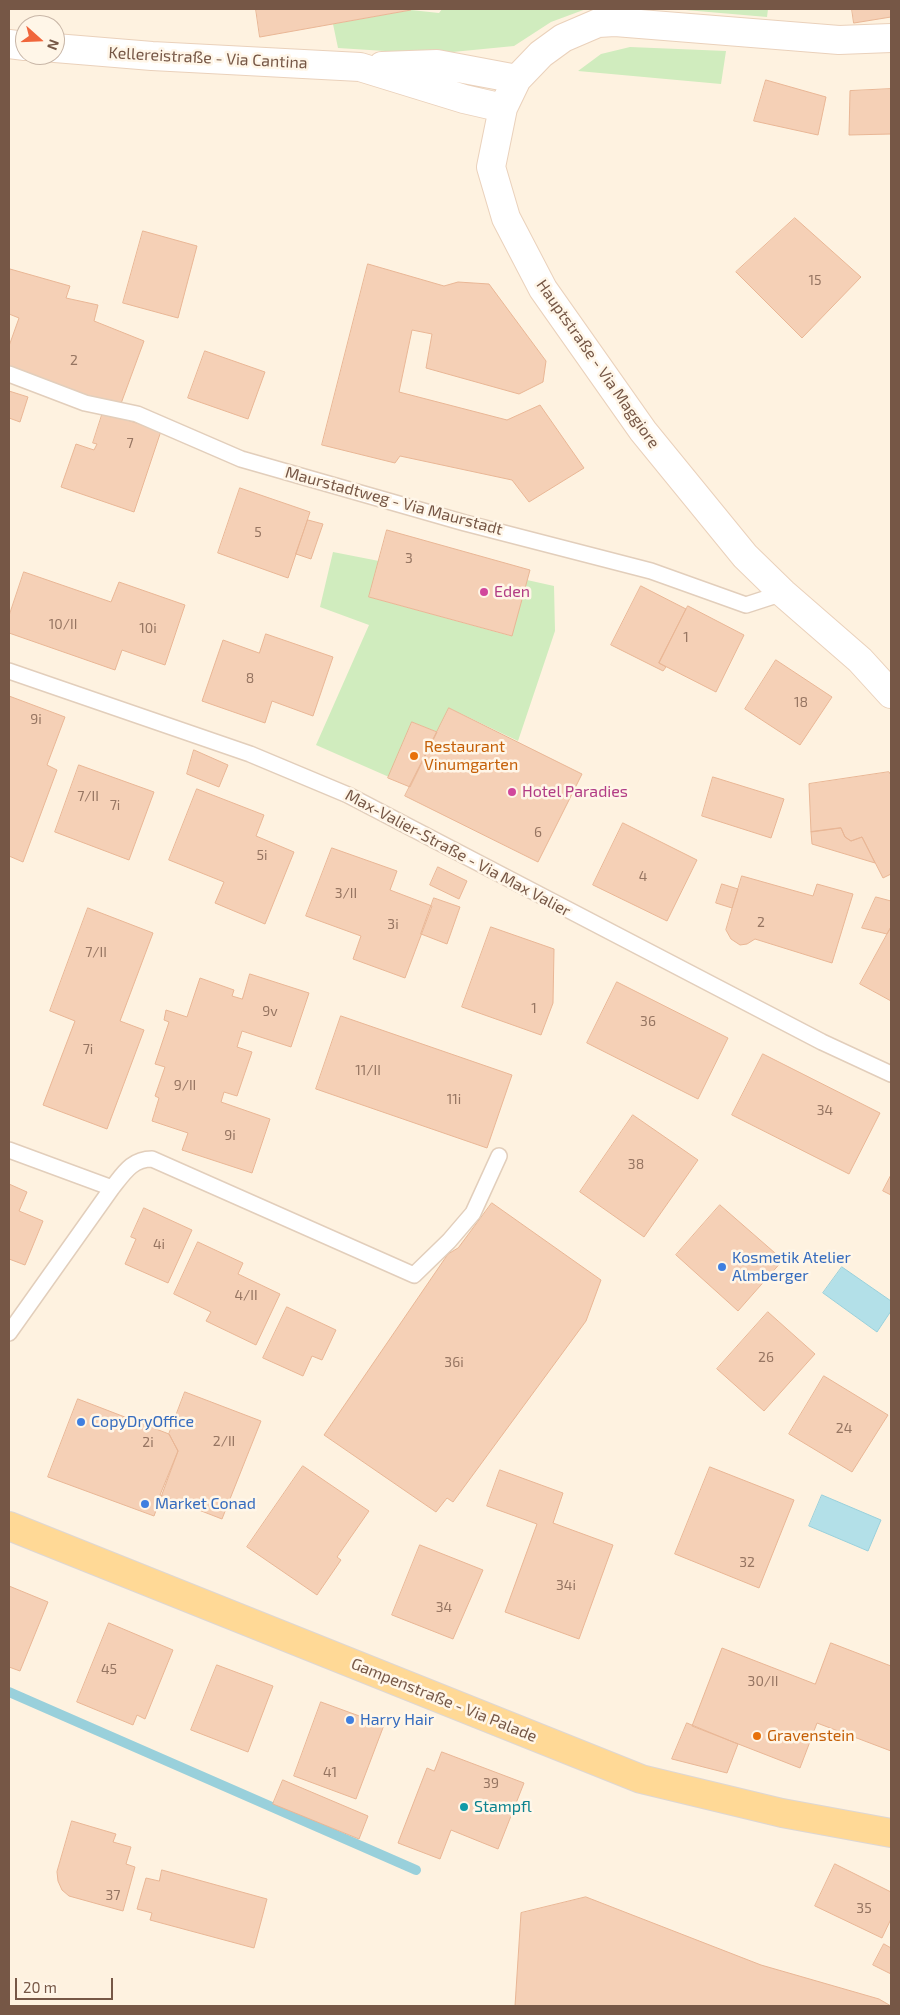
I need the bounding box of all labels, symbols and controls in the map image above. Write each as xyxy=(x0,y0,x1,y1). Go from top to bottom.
north arrow xyxy=(15,15,65,65)
text: N xyxy=(44,37,63,53)
street label: Kellereistraße - Via Cantina xyxy=(108,43,308,73)
house number: 15 xyxy=(808,272,822,288)
street label: Hauptstraße - Via Maggiore xyxy=(532,276,664,452)
house number: 2 xyxy=(70,352,78,368)
house number: 7 xyxy=(126,435,134,451)
street label: Maurstadtweg - Via Maurstadt xyxy=(283,463,505,539)
house number: 5 xyxy=(254,524,262,540)
house number: 3 xyxy=(405,550,413,566)
place label: Eden xyxy=(494,582,530,602)
marker: Eden xyxy=(478,586,490,598)
house number: 10/II xyxy=(49,616,77,632)
house number: 10i xyxy=(139,620,157,636)
house number: 1 xyxy=(683,629,689,645)
house number: 8 xyxy=(246,670,254,686)
house number: 18 xyxy=(794,694,808,710)
house number: 9i xyxy=(30,711,42,727)
place label: Restaurant Vinumgarten xyxy=(424,737,518,775)
marker: Restaurant Vinumgarten xyxy=(408,750,420,762)
place label: Hotel Paradies xyxy=(522,782,628,802)
street label: Max-Valier-Straße - Via Max Valier xyxy=(342,785,574,921)
marker: Hotel Paradies xyxy=(506,786,518,798)
house number: 7/II xyxy=(77,788,99,804)
house number: 7i xyxy=(110,797,120,813)
house number: 6 xyxy=(534,824,542,840)
house number: 5i xyxy=(257,847,267,863)
house number: 4 xyxy=(639,868,647,884)
house number: 3/II xyxy=(335,885,357,901)
house number: 2 xyxy=(757,914,765,930)
house number: 3i xyxy=(387,916,399,932)
house number: 7/II xyxy=(85,944,107,960)
house number: 1 xyxy=(531,1000,537,1016)
house number: 9v xyxy=(262,1003,278,1019)
house number: 36 xyxy=(640,1013,656,1029)
house number: 7i xyxy=(83,1041,93,1057)
house number: 11/II xyxy=(355,1062,381,1078)
house number: 9/II xyxy=(174,1077,196,1093)
house number: 11i xyxy=(447,1091,461,1107)
house number: 34 xyxy=(817,1102,833,1118)
house number: 9i xyxy=(224,1127,236,1143)
house number: 38 xyxy=(628,1156,644,1172)
house number: 4i xyxy=(153,1236,165,1252)
place label: Kosmetik Atelier Almberger xyxy=(732,1248,851,1286)
marker: Kosmetik Atelier Almberger xyxy=(716,1261,728,1273)
house number: 4/II xyxy=(234,1287,258,1303)
house number: 26 xyxy=(758,1349,774,1365)
house number: 36i xyxy=(444,1354,464,1370)
place label: CopyDryOffice xyxy=(91,1412,194,1432)
marker: CopyDryOffice xyxy=(75,1416,87,1428)
house number: 24 xyxy=(836,1420,852,1436)
house number: 2/II xyxy=(213,1433,235,1449)
house number: 2i xyxy=(142,1434,154,1450)
place label: Market Conad xyxy=(155,1494,256,1514)
marker: Market Conad xyxy=(139,1498,151,1510)
house number: 32 xyxy=(739,1554,755,1570)
house number: 34i xyxy=(556,1577,576,1593)
house number: 34 xyxy=(436,1599,452,1615)
street label: Gampenstraße - Via Palade xyxy=(348,1654,540,1746)
house number: 45 xyxy=(101,1661,117,1677)
house number: 30/II xyxy=(748,1673,778,1689)
place label: Harry Hair xyxy=(360,1710,434,1730)
marker: Harry Hair xyxy=(344,1714,356,1726)
place label: Gravenstein xyxy=(767,1726,855,1746)
marker: Gravenstein xyxy=(751,1730,763,1742)
house number: 41 xyxy=(323,1764,337,1780)
house number: 39 xyxy=(483,1775,499,1791)
place label: Stampfl xyxy=(474,1797,532,1817)
marker: Stampfl xyxy=(458,1801,470,1813)
house number: 37 xyxy=(106,1887,120,1903)
house number: 35 xyxy=(856,1900,872,1916)
scale bar xyxy=(18,1968,115,2000)
text: 20 m xyxy=(23,1978,57,1996)

